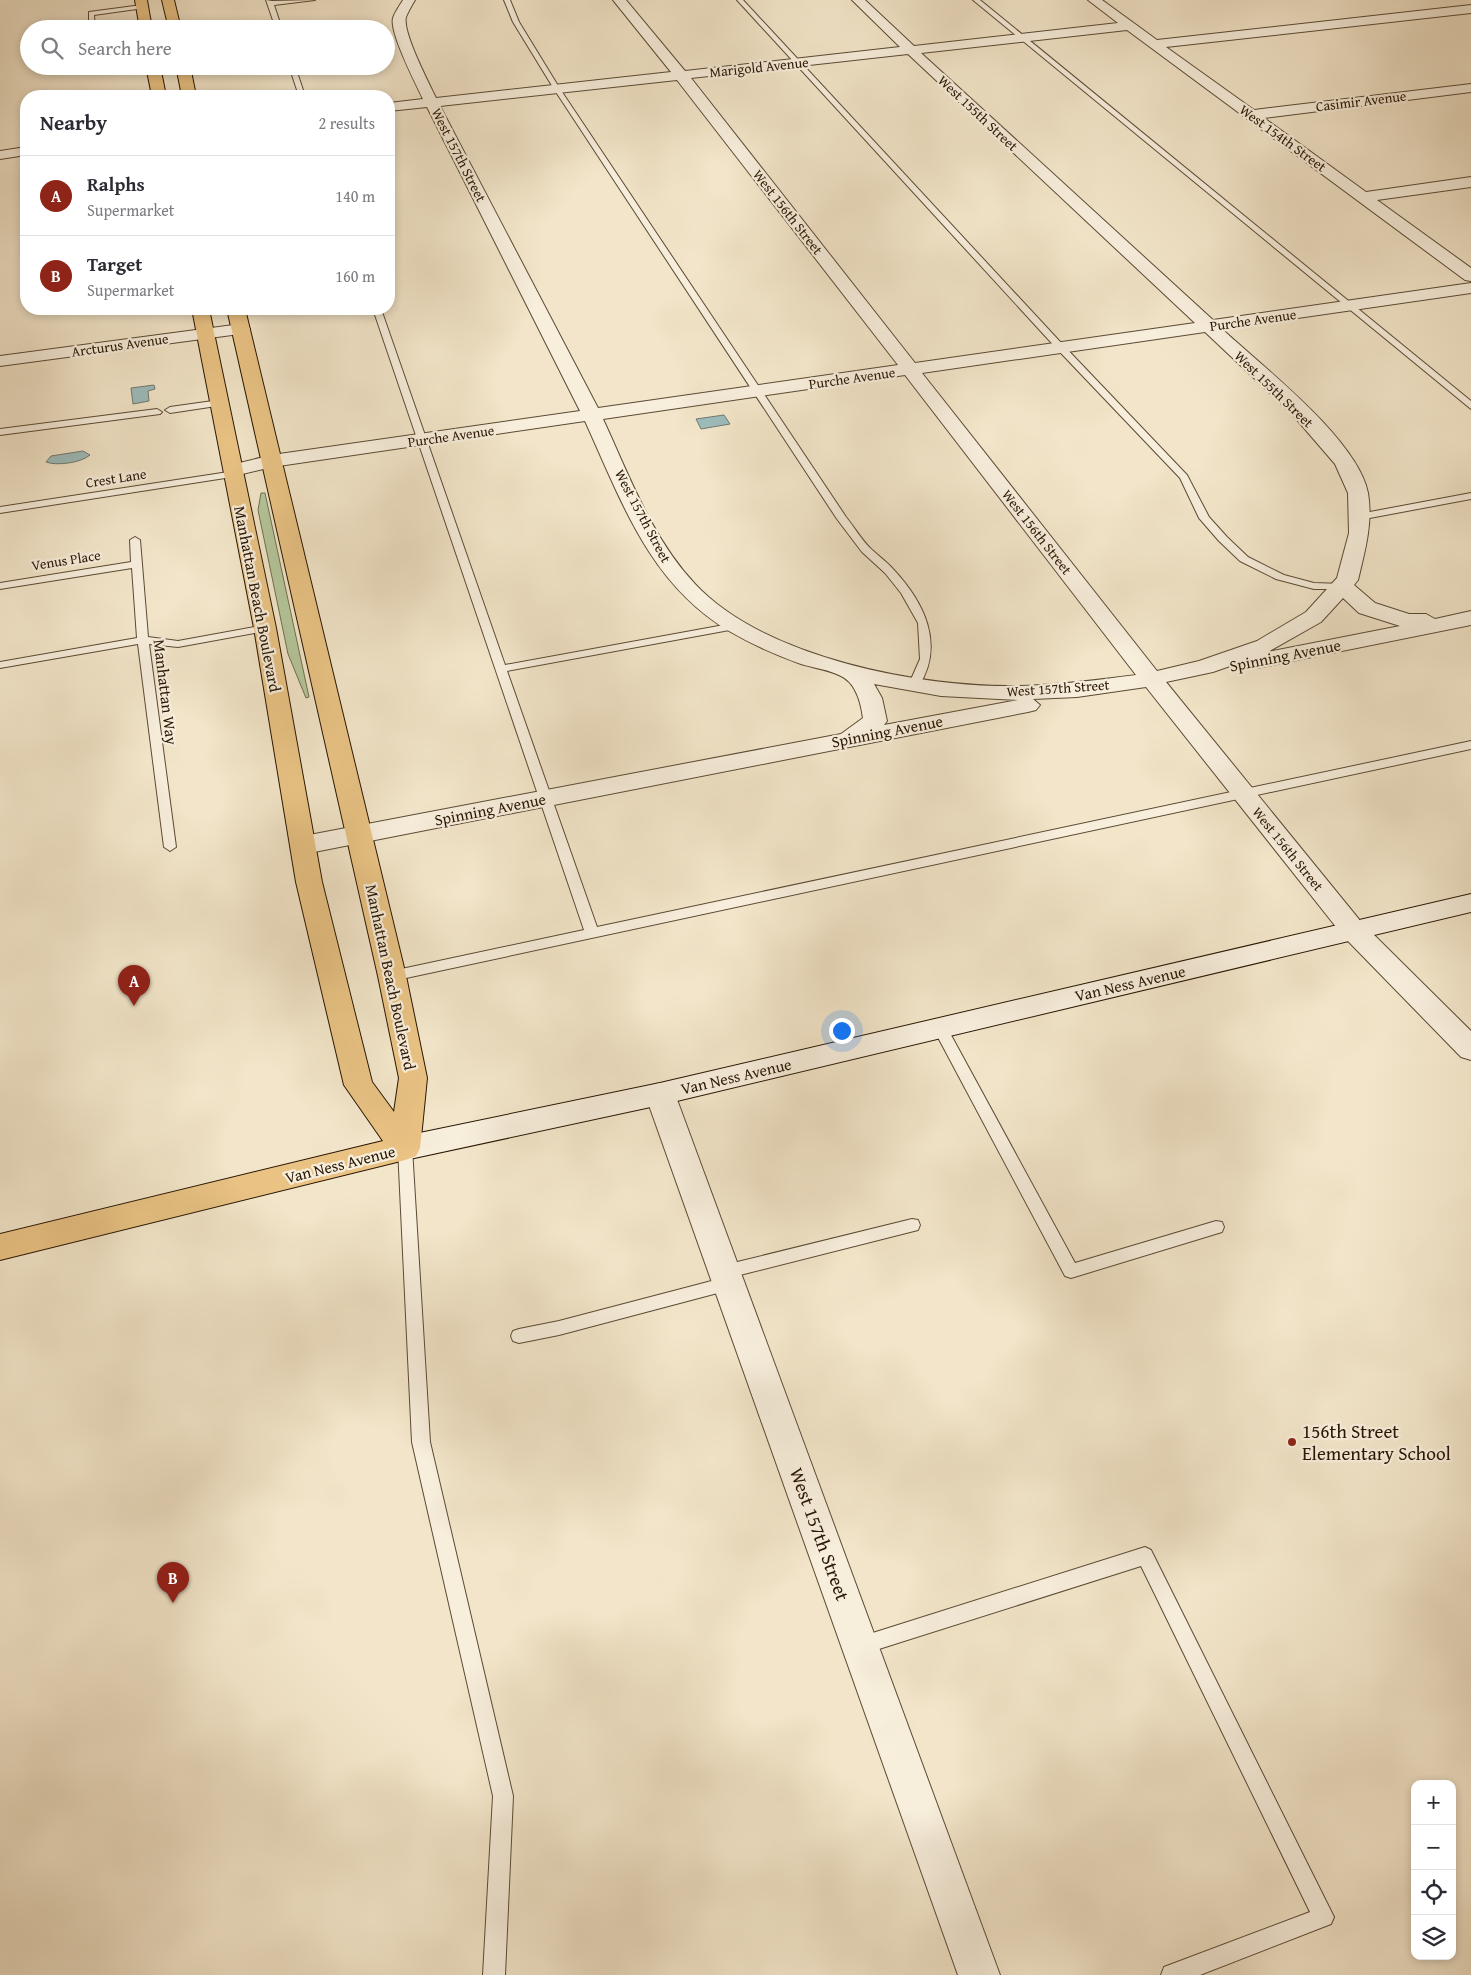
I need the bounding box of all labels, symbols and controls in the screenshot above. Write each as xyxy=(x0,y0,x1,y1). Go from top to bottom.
search box xyxy=(20,20,395,75)
icon: search xyxy=(38,34,66,62)
text: Search here xyxy=(78,34,172,62)
street label: Marigold Avenue xyxy=(709,52,810,82)
street label: West 155th Street xyxy=(934,71,1023,155)
street label: Casimir Avenue xyxy=(1315,85,1408,116)
street label: West 154th Street xyxy=(1235,100,1331,176)
street label: West 157th Street xyxy=(427,105,491,205)
text: Nearby xyxy=(40,107,107,138)
text: 2 results xyxy=(318,111,375,135)
street label: West 156th Street xyxy=(748,165,828,259)
text: Ralphs xyxy=(87,170,145,198)
text: A xyxy=(51,184,61,208)
text: 140 m xyxy=(335,184,375,208)
text: Supermarket xyxy=(87,198,174,222)
text: Target xyxy=(87,250,142,278)
text: B xyxy=(51,264,61,288)
text: 160 m xyxy=(335,264,375,288)
text: Supermarket xyxy=(87,278,174,302)
street label: Purche Avenue xyxy=(1208,304,1298,336)
street label: Arcturus Avenue xyxy=(70,328,170,362)
street label: West 155th Street xyxy=(1230,346,1318,432)
street label: Purche Avenue xyxy=(807,362,897,394)
street label: Purche Avenue xyxy=(406,420,496,452)
street label: Crest Lane xyxy=(84,463,148,493)
street label: West 157th Street xyxy=(610,466,676,566)
street label: West 156th Street xyxy=(997,485,1077,579)
street label: Manhattan Beach Boulevard xyxy=(228,504,288,695)
street label: Venus Place xyxy=(30,545,102,575)
street label: Spinning Avenue xyxy=(1227,632,1343,678)
street label: Manhattan Way xyxy=(148,638,184,746)
street label: West 157th Street xyxy=(1006,674,1110,702)
street label: Spinning Avenue xyxy=(829,708,945,754)
street label: Spinning Avenue xyxy=(432,786,548,832)
street label: West 156th Street xyxy=(1248,803,1328,895)
street label: Manhattan Beach Boulevard xyxy=(360,882,422,1072)
street label: Van Ness Avenue xyxy=(1072,959,1188,1007)
pin: A xyxy=(118,965,150,1006)
your location xyxy=(829,1018,855,1044)
street label: Van Ness Avenue xyxy=(678,1052,794,1100)
street label: Van Ness Avenue xyxy=(282,1139,398,1189)
place label: 156th Street Elementary School xyxy=(1302,1417,1451,1467)
marker: 156th Street Elementary School xyxy=(1286,1436,1298,1448)
street label: West 157th Street xyxy=(783,1464,857,1605)
pin: B xyxy=(157,1562,189,1603)
map controls xyxy=(1411,1780,1456,1960)
button: + xyxy=(1411,1780,1456,1825)
button: − xyxy=(1411,1825,1456,1870)
button: locate xyxy=(1411,1870,1456,1915)
button: layers xyxy=(1411,1915,1456,1960)

